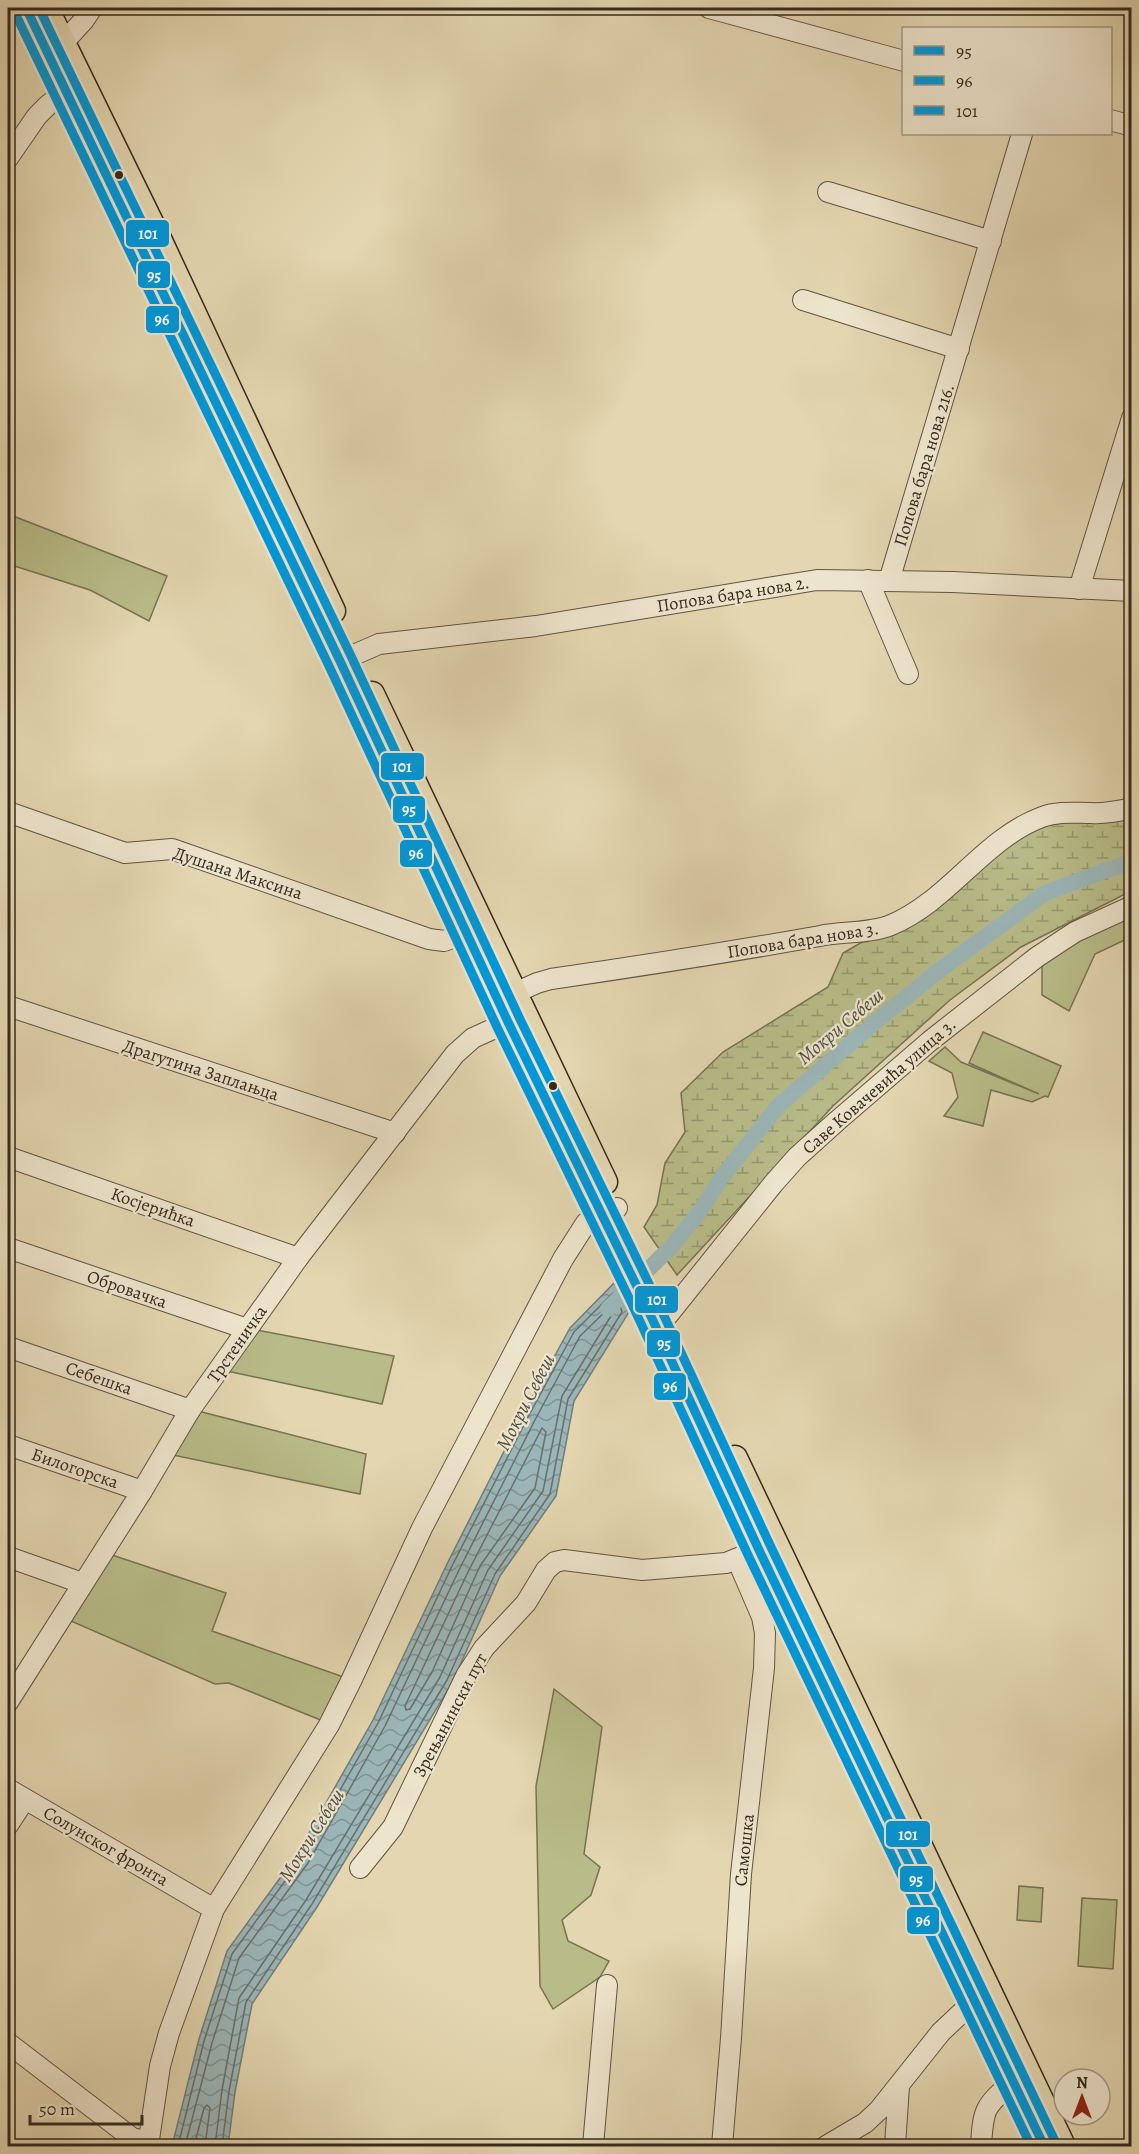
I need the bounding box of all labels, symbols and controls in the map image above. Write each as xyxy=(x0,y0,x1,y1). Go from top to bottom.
legend xyxy=(902,27,1112,135)
text: 95 xyxy=(956,39,972,63)
text: 96 xyxy=(956,69,973,93)
text: 101 xyxy=(956,99,978,123)
unlabelled marker xyxy=(113,169,125,181)
line badge: 101 xyxy=(125,219,170,248)
text: 101 xyxy=(138,223,158,245)
line badge: 95 xyxy=(137,260,171,289)
text: 95 xyxy=(147,265,161,287)
line badge: 96 xyxy=(145,305,180,334)
text: 96 xyxy=(155,309,170,331)
street label: Попова бара нова 216. xyxy=(888,381,960,549)
street label: Попова бара нова 2. xyxy=(655,570,811,618)
line badge: 101 xyxy=(380,752,425,781)
text: 101 xyxy=(392,756,412,778)
line badge: 95 xyxy=(392,795,426,824)
text: 95 xyxy=(402,799,416,821)
line badge: 96 xyxy=(399,839,433,868)
street label: Душана Максина xyxy=(170,841,306,905)
text: 96 xyxy=(409,843,424,865)
street label: Попова бара нова 3. xyxy=(725,916,881,964)
water label: Мокри Себеш xyxy=(791,982,889,1071)
street label: Саве Ковачевића улица 3. xyxy=(797,1012,961,1160)
street label: Драгутина Заплањца xyxy=(120,1033,283,1107)
unlabelled marker xyxy=(547,1080,559,1092)
street label: Косјерићка xyxy=(108,1181,199,1233)
street label: Обровачка xyxy=(84,1264,171,1314)
line badge: 101 xyxy=(634,1285,679,1314)
text: 101 xyxy=(647,1289,667,1311)
street label: Трстеничка xyxy=(201,1300,273,1388)
line badge: 95 xyxy=(646,1329,681,1358)
text: 95 xyxy=(657,1333,671,1355)
water label: Мокри Себеш xyxy=(490,1349,561,1455)
street label: Себешка xyxy=(63,1355,136,1401)
line badge: 96 xyxy=(653,1372,687,1401)
text: 96 xyxy=(663,1376,678,1398)
street label: Билогорска xyxy=(28,1442,122,1494)
street label: Зрењанински пут xyxy=(407,1649,493,1781)
water label: Мокри Себеш xyxy=(272,1783,351,1887)
street label: Солунског фронта xyxy=(39,1800,174,1892)
street label: Самошка xyxy=(728,1812,760,1887)
line badge: 101 xyxy=(885,1820,931,1848)
text: 101 xyxy=(898,1824,918,1846)
line badge: 95 xyxy=(899,1865,934,1893)
text: 95 xyxy=(909,1869,923,1891)
line badge: 96 xyxy=(906,1906,940,1935)
text: 96 xyxy=(916,1910,931,1932)
north arrow xyxy=(1052,2067,1112,2127)
text: N xyxy=(1076,2072,1088,2094)
scale bar xyxy=(30,2088,142,2126)
text: 50 m xyxy=(39,2097,75,2121)

